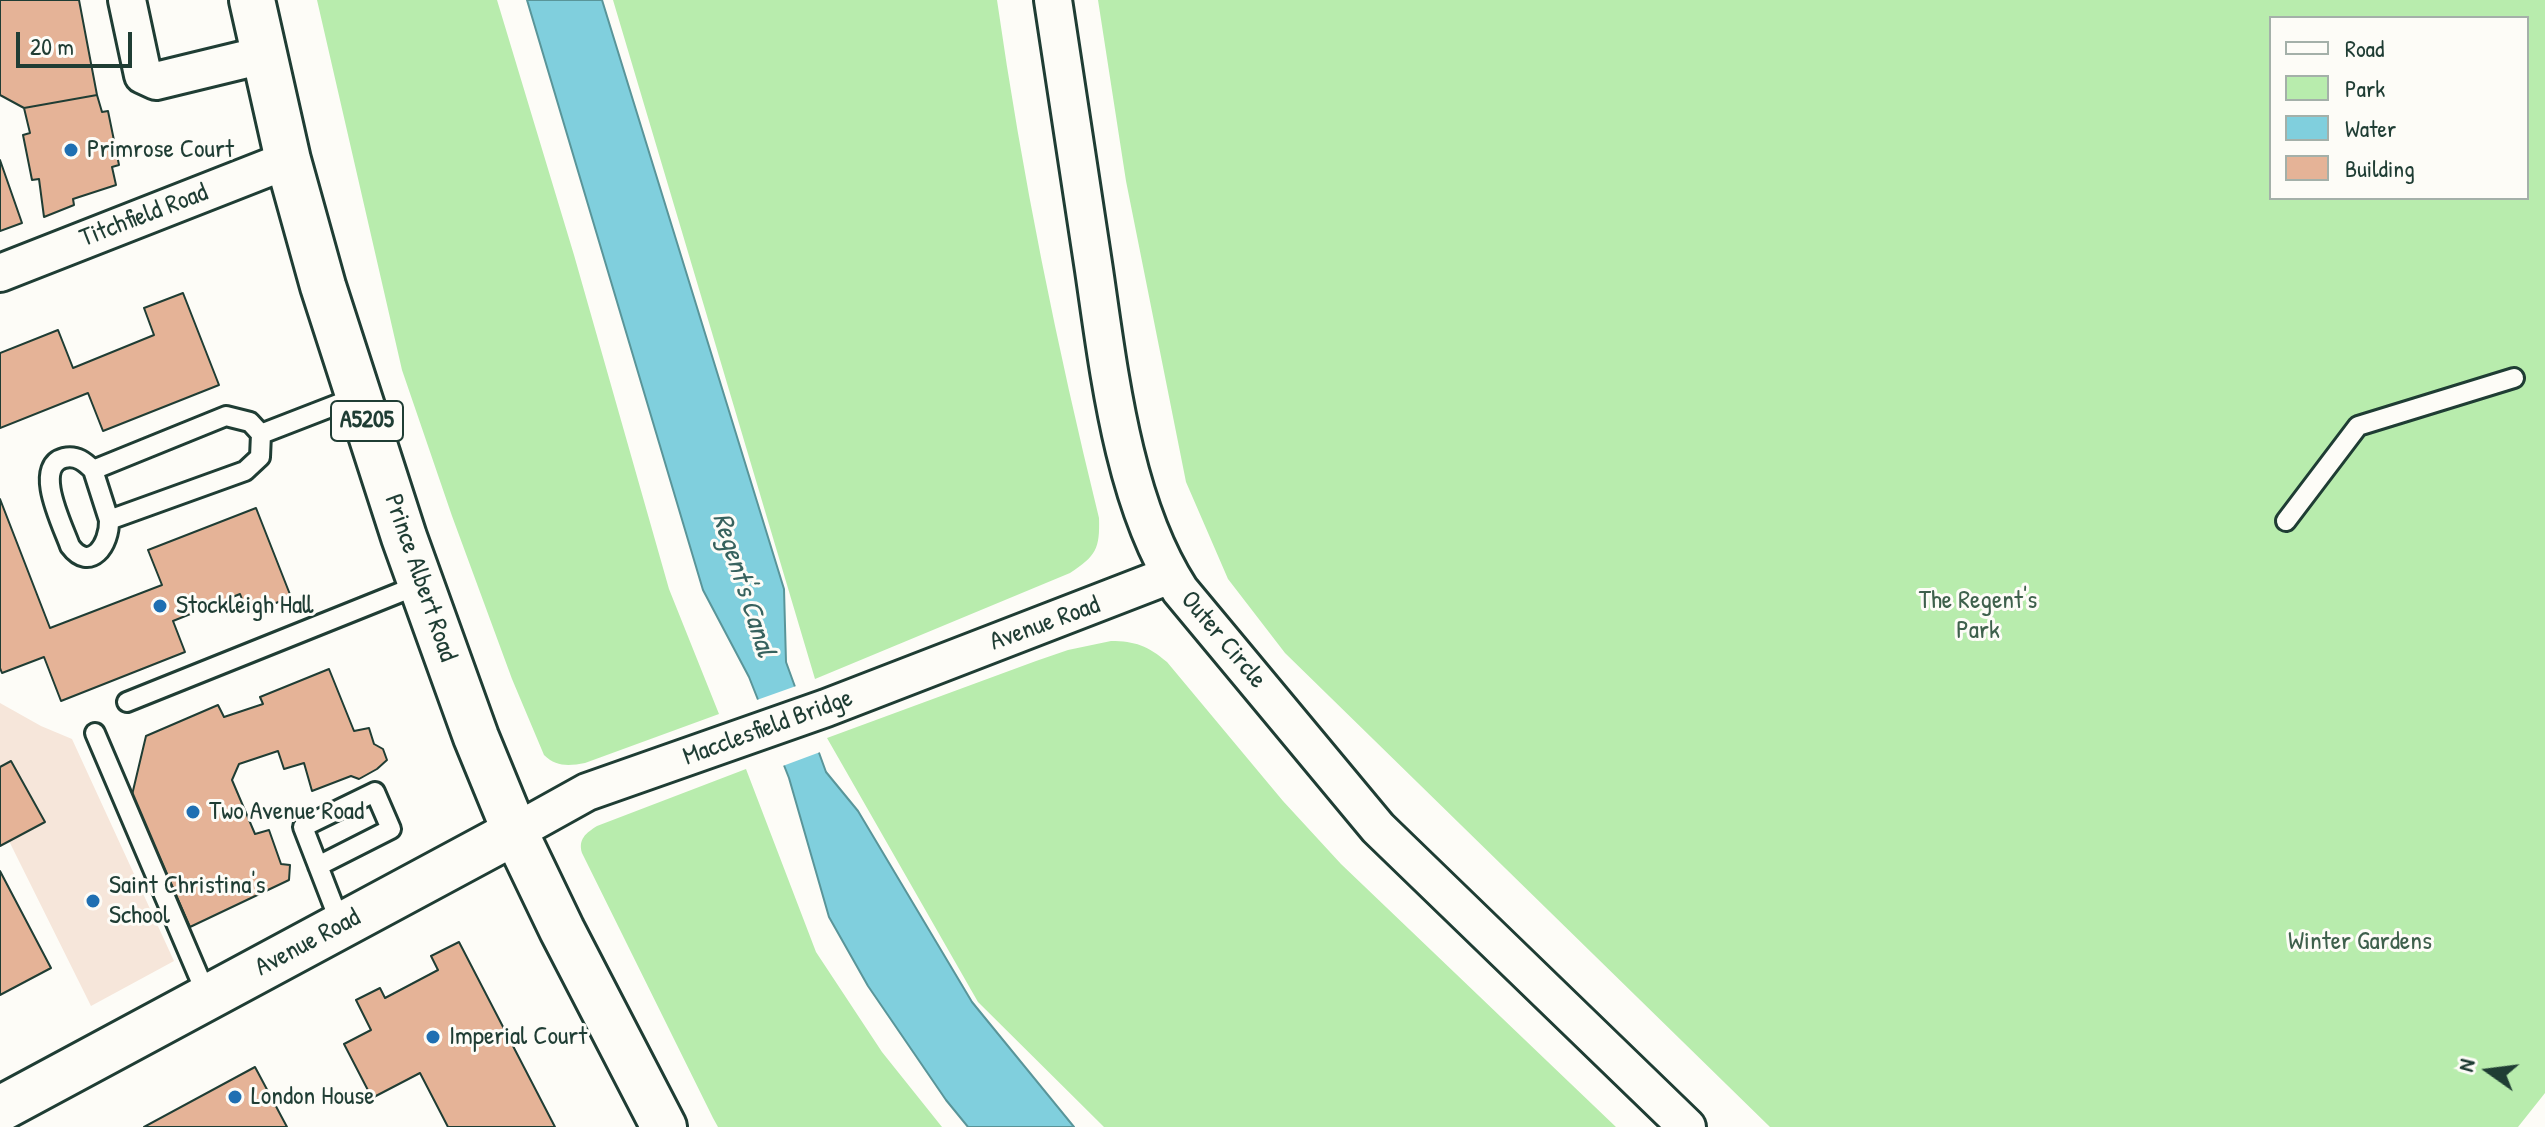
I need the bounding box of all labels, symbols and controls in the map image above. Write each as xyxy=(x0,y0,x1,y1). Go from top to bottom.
scale bar xyxy=(20,16,136,66)
legend xyxy=(2269,16,2529,200)
text: 20 m xyxy=(30,30,74,62)
text: Road xyxy=(2345,32,2384,64)
text: Park xyxy=(2345,72,2385,104)
text: Water xyxy=(2345,112,2396,144)
place label: Primrose Court xyxy=(87,134,234,166)
marker: Primrose Court xyxy=(62,141,80,159)
text: Building xyxy=(2345,152,2415,184)
street label: Titchfield Road xyxy=(76,177,212,255)
road number: A5205 xyxy=(331,401,403,441)
street label: Prince Albert Road xyxy=(377,490,463,666)
water label: Regent's Canal xyxy=(704,509,782,661)
street label: Outer Circle xyxy=(1173,585,1273,695)
park label: The Regent's Park xyxy=(1919,585,2037,646)
place label: Stockleigh Hall xyxy=(176,590,313,622)
street label: Avenue Road xyxy=(986,590,1104,658)
marker: Stockleigh Hall xyxy=(151,597,169,615)
street label: Macclesfield Bridge xyxy=(679,683,857,773)
place label: Two Avenue Road xyxy=(209,796,364,828)
marker: Two Avenue Road xyxy=(184,803,202,821)
place label: Saint Christina's School xyxy=(109,870,266,932)
marker: Saint Christina's School xyxy=(84,892,102,910)
street label: Avenue Road xyxy=(250,902,366,984)
park label: Winter Gardens xyxy=(2288,926,2432,958)
place label: Imperial Court xyxy=(449,1021,587,1053)
marker: Imperial Court xyxy=(424,1028,442,1046)
north arrow xyxy=(2449,1031,2529,1111)
text: N xyxy=(2450,1056,2482,1075)
place label: London House xyxy=(251,1081,375,1113)
marker: London House xyxy=(226,1088,244,1106)

